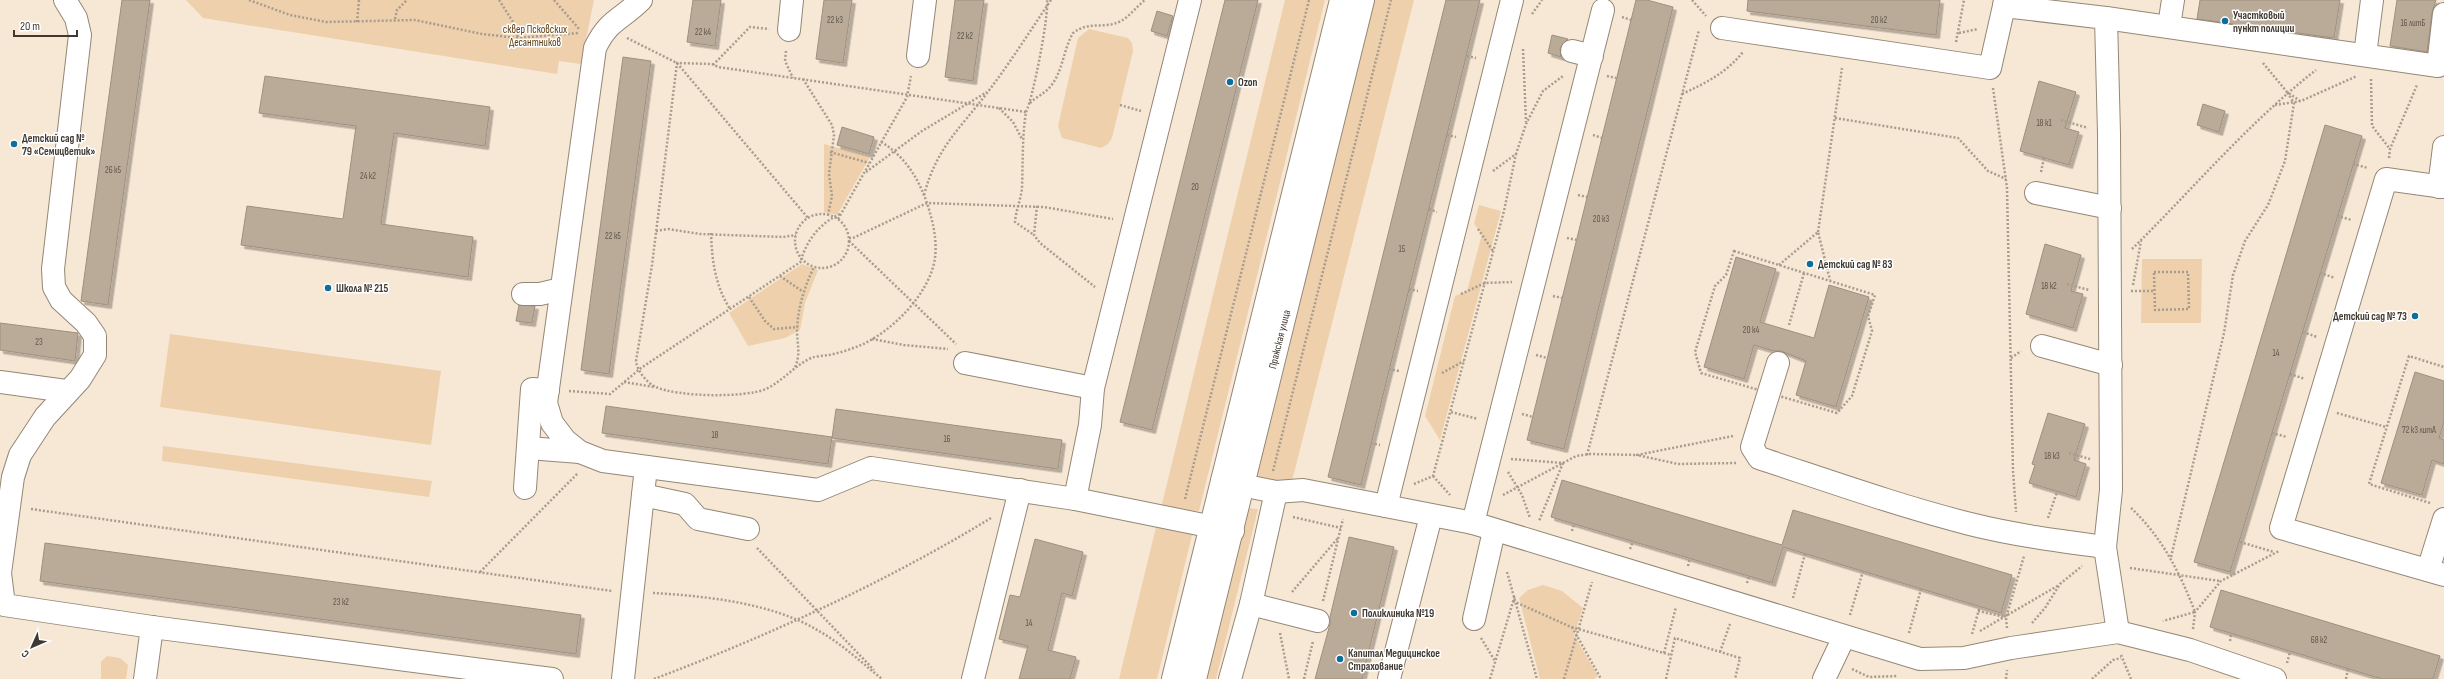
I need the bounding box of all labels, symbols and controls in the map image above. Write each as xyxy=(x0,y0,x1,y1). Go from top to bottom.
place label: Участковый пункт полиции xyxy=(2233,9,2294,35)
scale bar xyxy=(14,12,77,38)
house number: 22 к3 xyxy=(827,15,843,26)
house number: 20 к2 xyxy=(1871,15,1887,26)
marker: Участковый пункт полиции xyxy=(2220,16,2230,26)
house number: 16 литБ xyxy=(2400,18,2426,29)
text: 20 m xyxy=(20,19,40,34)
park label: сквер Псковских Десантников xyxy=(503,23,567,49)
house number: 22 к4 xyxy=(695,27,711,38)
house number: 22 к2 xyxy=(957,31,973,42)
place label: Ozon xyxy=(1238,76,1258,89)
marker: Ozon xyxy=(1225,77,1235,87)
house number: 18 к1 xyxy=(2036,118,2052,129)
place label: Детский сад № 79 «Семицветик» xyxy=(22,132,95,158)
marker: Детский сад № 79 «Семицветик» xyxy=(9,139,19,149)
house number: 26 к5 xyxy=(105,165,121,176)
house number: 24 к2 xyxy=(360,171,376,182)
house number: 20 xyxy=(1191,182,1199,193)
house number: 20 к3 xyxy=(1593,214,1609,225)
house number: 22 к5 xyxy=(605,231,621,242)
house number: 15 xyxy=(1399,244,1406,255)
place label: Детский сад № 83 xyxy=(1818,258,1893,271)
marker: Детский сад № 83 xyxy=(1805,259,1815,269)
house number: 18 к2 xyxy=(2041,281,2057,292)
place label: Школа № 215 xyxy=(336,282,388,295)
marker: Школа № 215 xyxy=(323,283,333,293)
street label: Пражская улица xyxy=(1265,308,1293,370)
place label: Детский сад № 73 xyxy=(2333,310,2407,323)
marker: Детский сад № 73 xyxy=(2410,311,2420,321)
house number: 20 к4 xyxy=(1743,325,1759,336)
house number: 23 xyxy=(35,337,43,348)
house number: 14 xyxy=(2273,348,2280,359)
house number: 72 к3 литА xyxy=(2402,425,2436,436)
house number: 18 xyxy=(711,430,719,441)
house number: 16 xyxy=(943,434,951,445)
house number: 18 к3 xyxy=(2044,451,2060,462)
house number: 23 к2 xyxy=(333,597,349,608)
place label: Поликлиника №19 xyxy=(1362,607,1434,620)
marker: Поликлиника №19 xyxy=(1349,608,1359,618)
house number: 14 xyxy=(1026,618,1033,629)
north arrow xyxy=(12,627,52,667)
house number: 68 к2 xyxy=(2311,635,2327,646)
text: С xyxy=(18,647,32,660)
place label: Капитал Медицинское Страхование xyxy=(1348,647,1440,673)
marker: Капитал Медицинское Страхование xyxy=(1335,654,1345,664)

